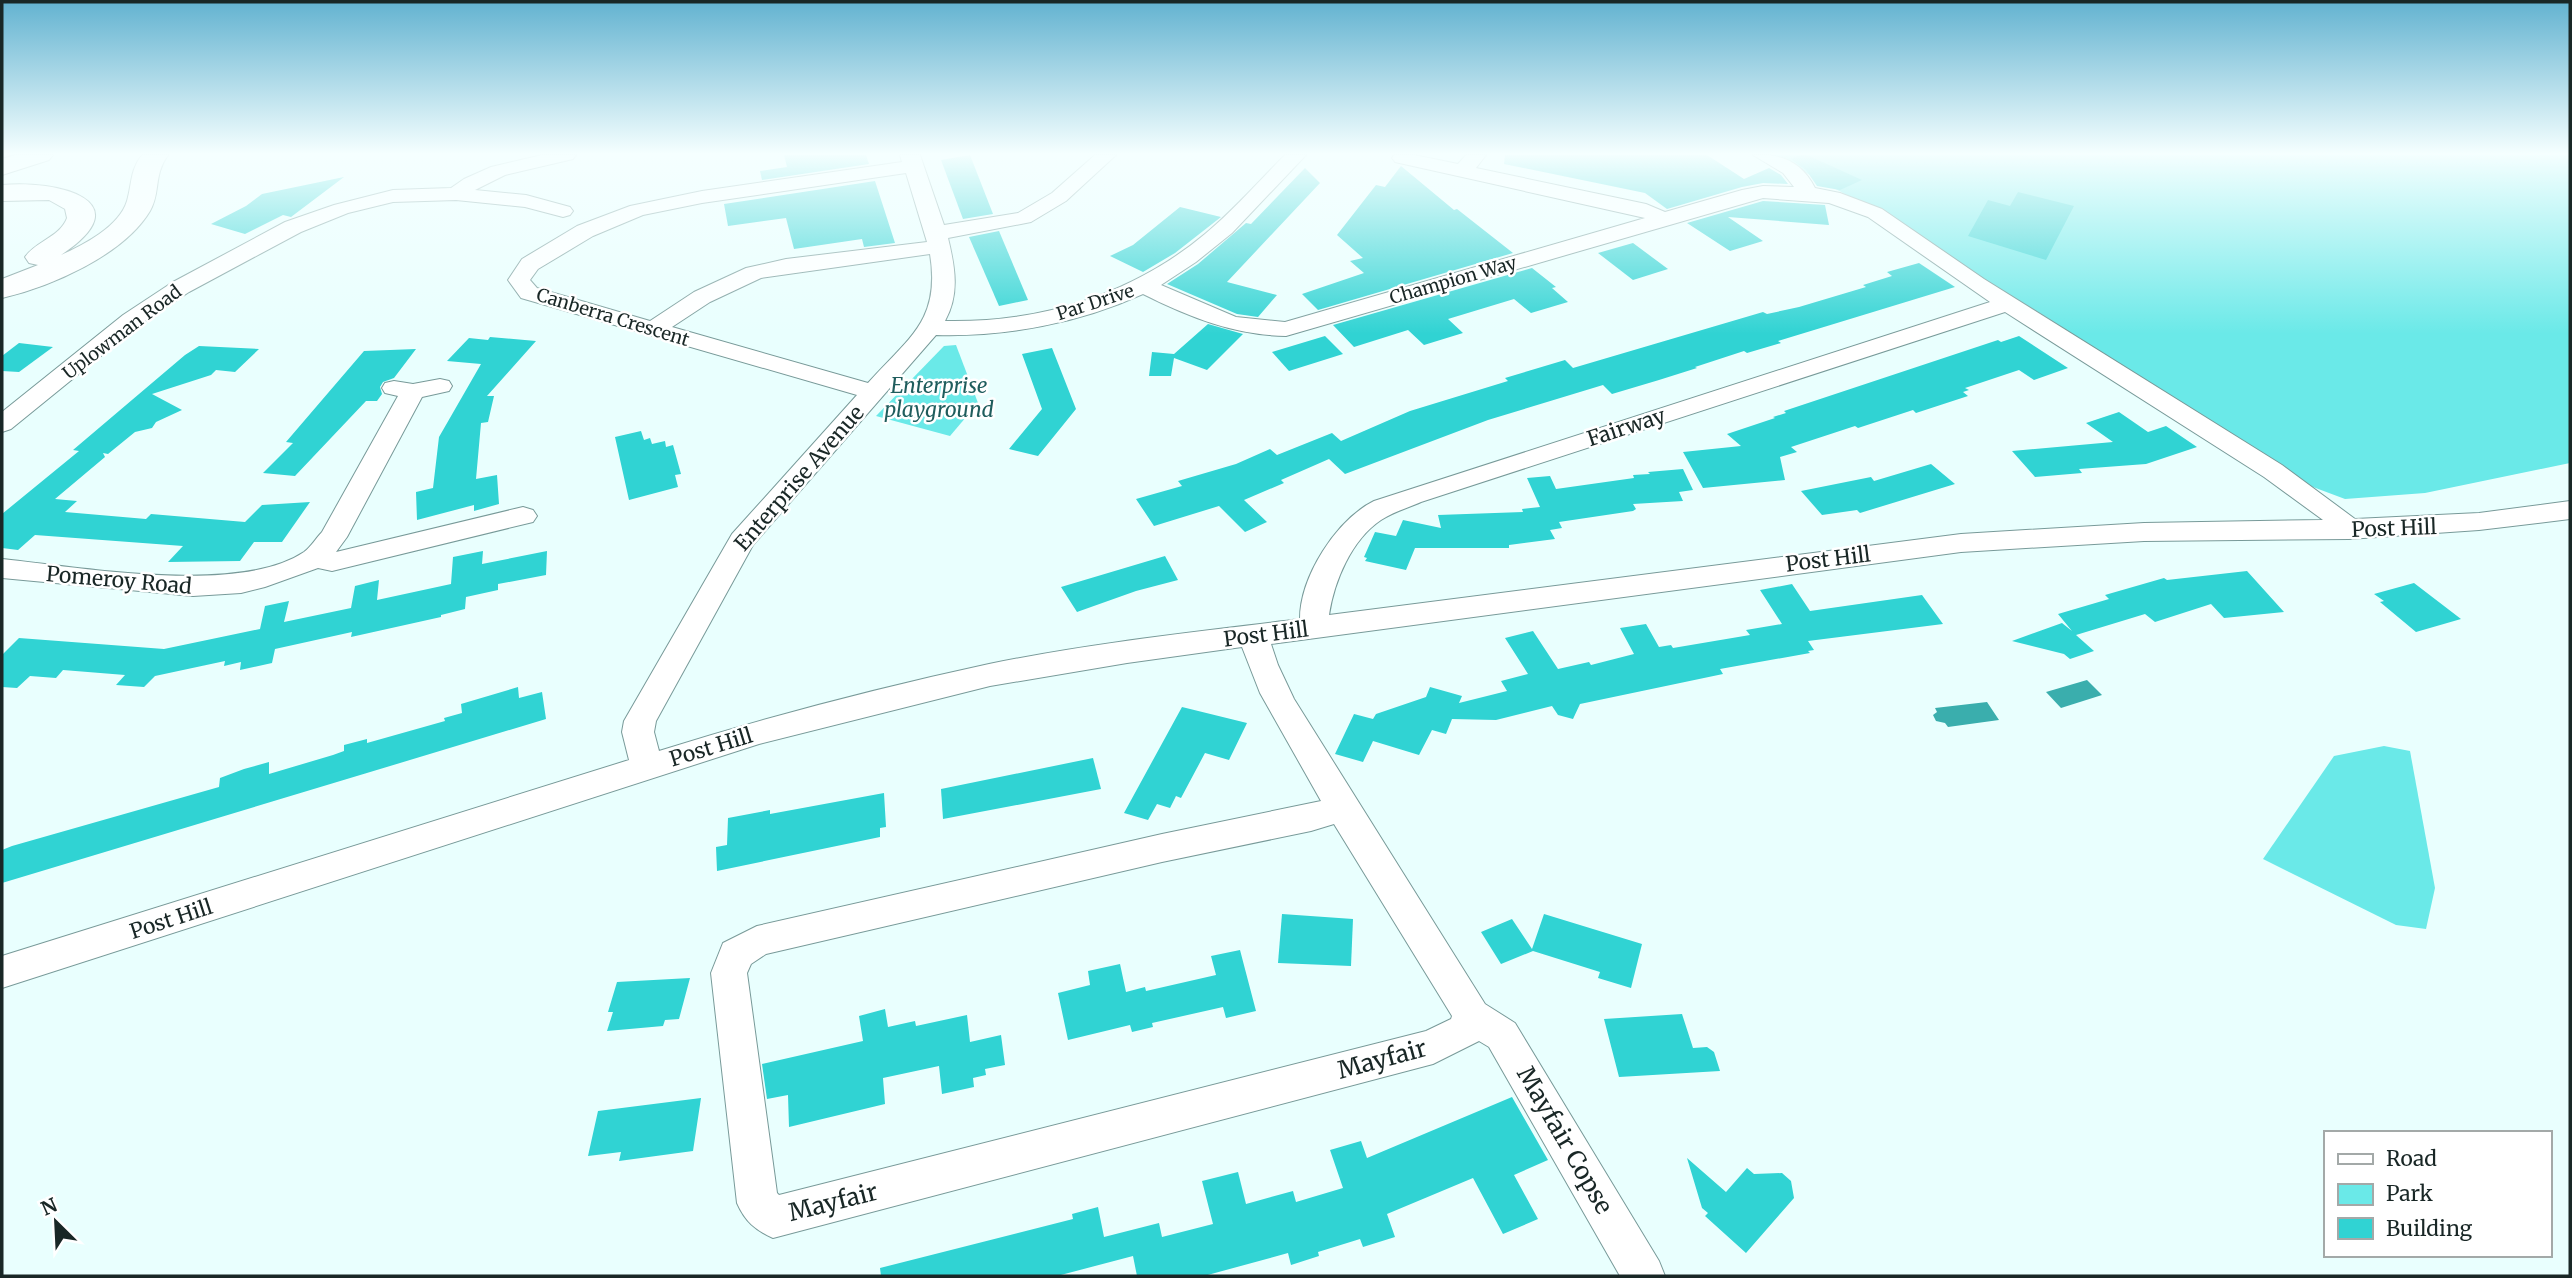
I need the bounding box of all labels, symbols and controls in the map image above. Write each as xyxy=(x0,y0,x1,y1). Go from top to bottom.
street label: Champion Way xyxy=(1387,251,1520,309)
street label: Par Drive xyxy=(1053,279,1137,325)
street label: Uplowman Road xyxy=(58,280,186,384)
street label: Canberra Crescent xyxy=(534,283,692,351)
park label: Enterprise playground xyxy=(884,372,994,423)
street label: Enterprise Avenue xyxy=(728,400,870,556)
street label: Fairway xyxy=(1583,401,1669,452)
street label: Post Hill xyxy=(2351,513,2438,543)
street label: Post Hill xyxy=(1784,540,1873,578)
street label: Pomeroy Road xyxy=(45,560,193,600)
street label: Post Hill xyxy=(1222,615,1311,653)
street label: Post Hill xyxy=(666,721,756,772)
street label: Post Hill xyxy=(126,893,216,945)
street label: Mayfair xyxy=(1334,1032,1430,1086)
street label: Mayfair Copse xyxy=(1510,1061,1620,1219)
legend xyxy=(2324,1131,2551,1257)
text: Road xyxy=(2386,1145,2437,1172)
street label: Mayfair xyxy=(785,1176,881,1228)
text: Park xyxy=(2386,1180,2433,1207)
north arrow xyxy=(21,1187,91,1257)
text: N xyxy=(37,1192,61,1220)
text: Building xyxy=(2386,1215,2473,1242)

